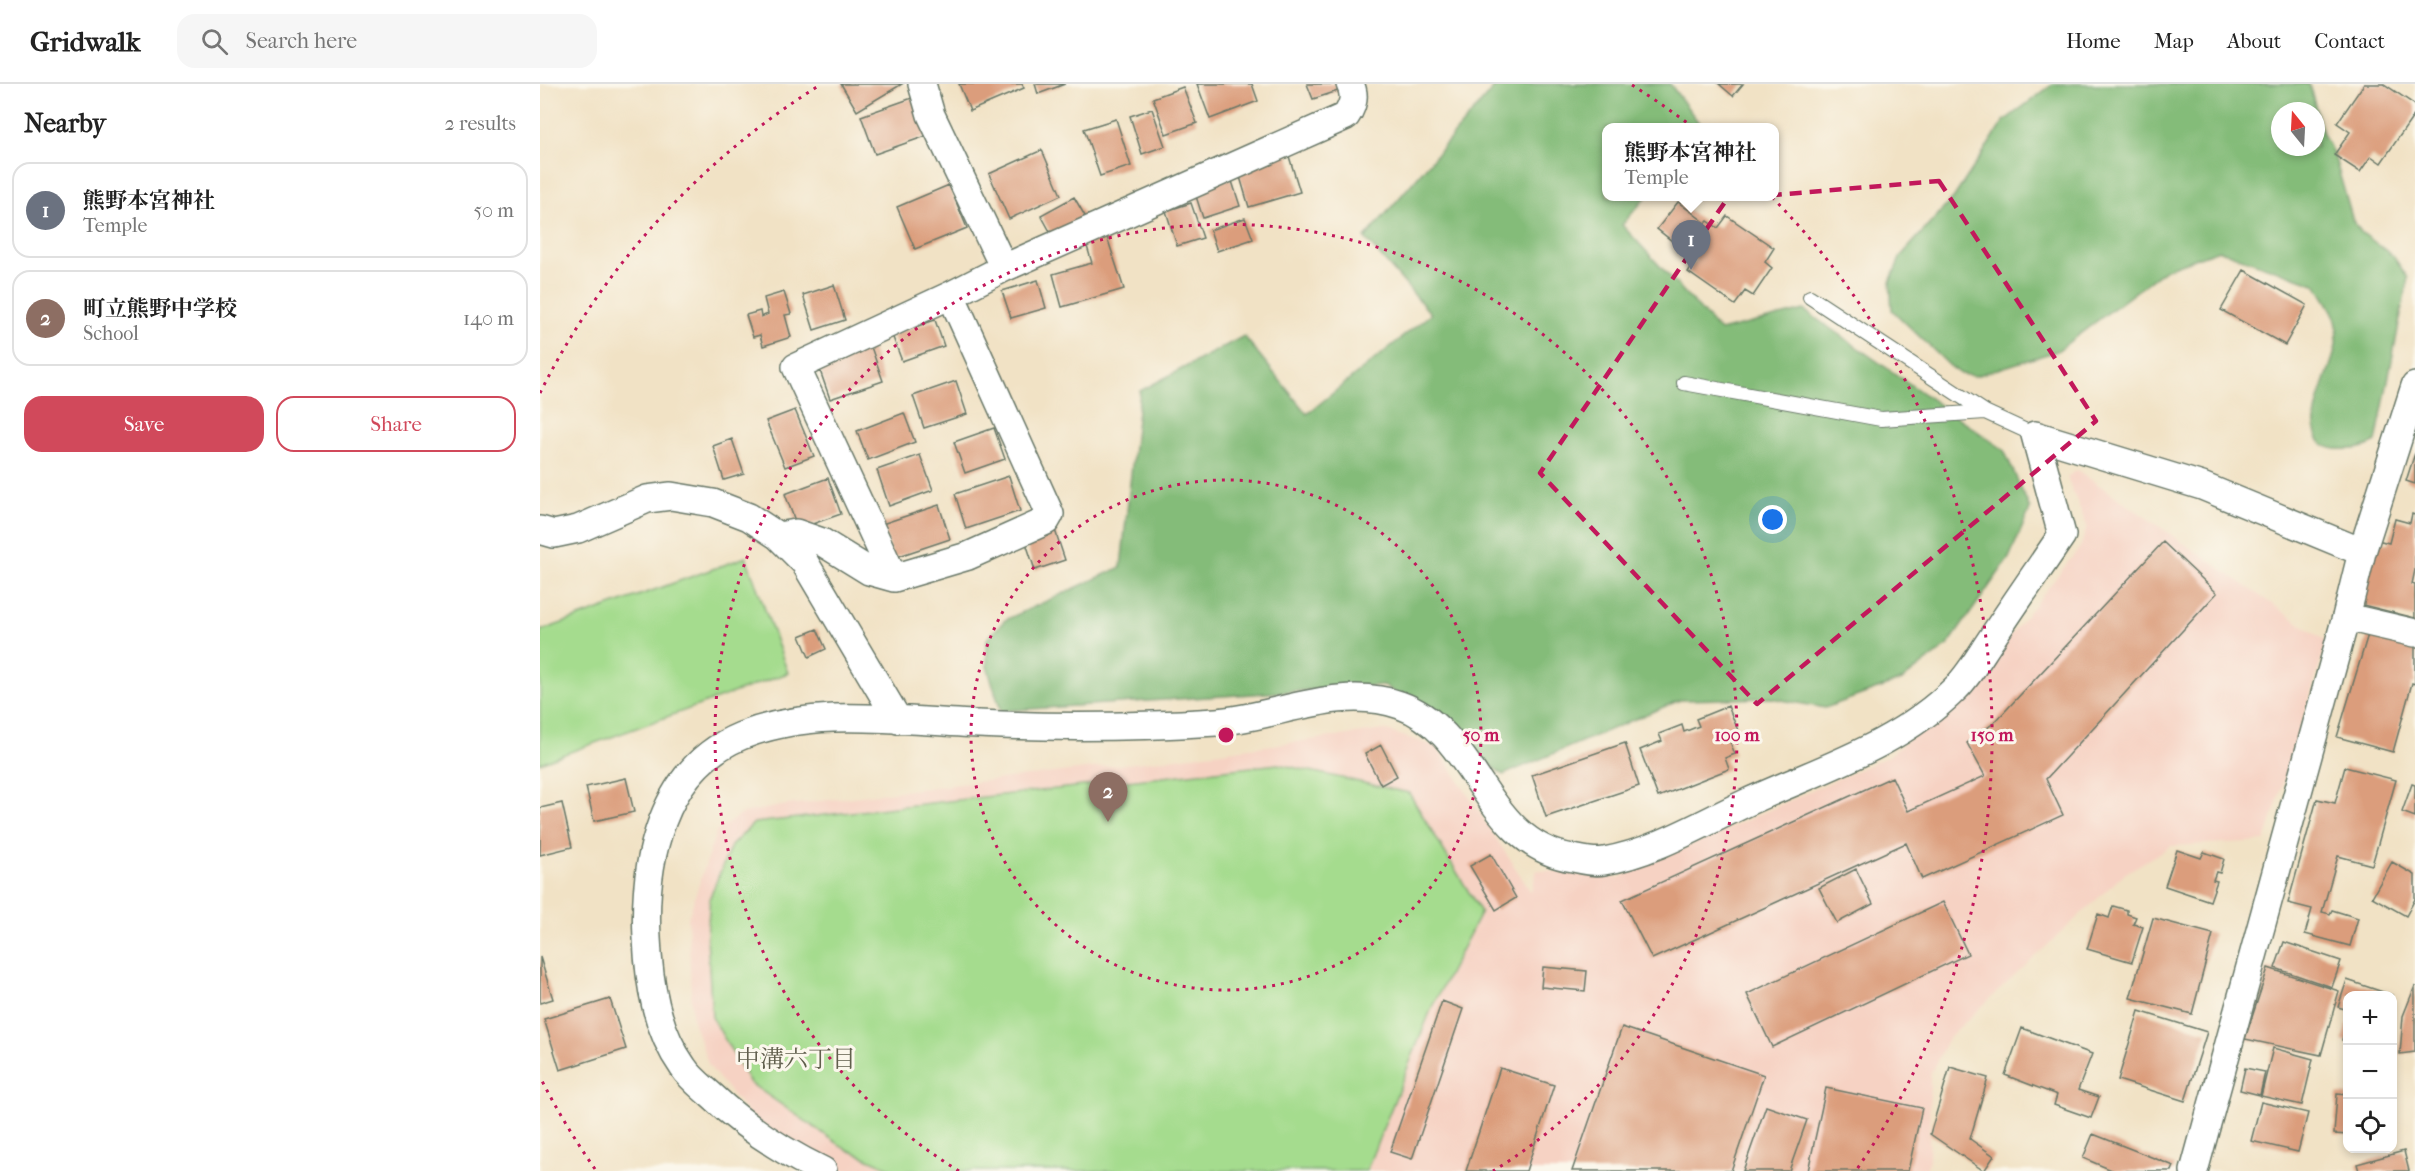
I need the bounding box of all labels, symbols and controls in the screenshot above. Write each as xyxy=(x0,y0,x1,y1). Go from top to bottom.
search box xyxy=(177,14,597,68)
text: Gridwalk xyxy=(30,25,141,58)
icon: search xyxy=(198,25,231,58)
text: Search here xyxy=(246,28,357,54)
text: Home xyxy=(2066,29,2121,53)
text: Map xyxy=(2154,29,2194,53)
text: About xyxy=(2227,29,2281,53)
text: Contact xyxy=(2314,29,2385,53)
north arrow xyxy=(2271,102,2325,156)
text: Nearby xyxy=(24,108,106,139)
text: 2 results xyxy=(445,112,516,135)
popup xyxy=(1602,123,1779,201)
text: 熊野本宮神社 xyxy=(1624,140,1757,166)
text: Temple xyxy=(1624,166,1689,189)
text: 熊野本宮神社 xyxy=(83,188,215,214)
text: 1 xyxy=(42,199,49,222)
text: 50 m xyxy=(473,199,514,222)
text: Temple xyxy=(83,214,147,237)
pin: 1 xyxy=(1672,220,1710,270)
text: 町立熊野中学校 xyxy=(83,296,237,322)
text: 2 xyxy=(40,307,51,330)
text: 140 m xyxy=(463,307,514,330)
text: School xyxy=(83,322,139,345)
button: Save xyxy=(24,396,264,452)
button: Share xyxy=(276,396,516,452)
your location xyxy=(1758,505,1787,534)
centre of rings xyxy=(1216,725,1236,745)
text: 50 m xyxy=(1463,725,1500,746)
text: 100 m xyxy=(1714,725,1761,746)
text: 150 m xyxy=(1971,725,2014,746)
pin: 2 xyxy=(1088,772,1128,822)
map controls xyxy=(2343,991,2397,1153)
button: + xyxy=(2343,991,2397,1045)
district label: 中溝六丁目 xyxy=(736,1045,856,1073)
button: − xyxy=(2343,1045,2397,1099)
button: locate xyxy=(2343,1099,2397,1153)

